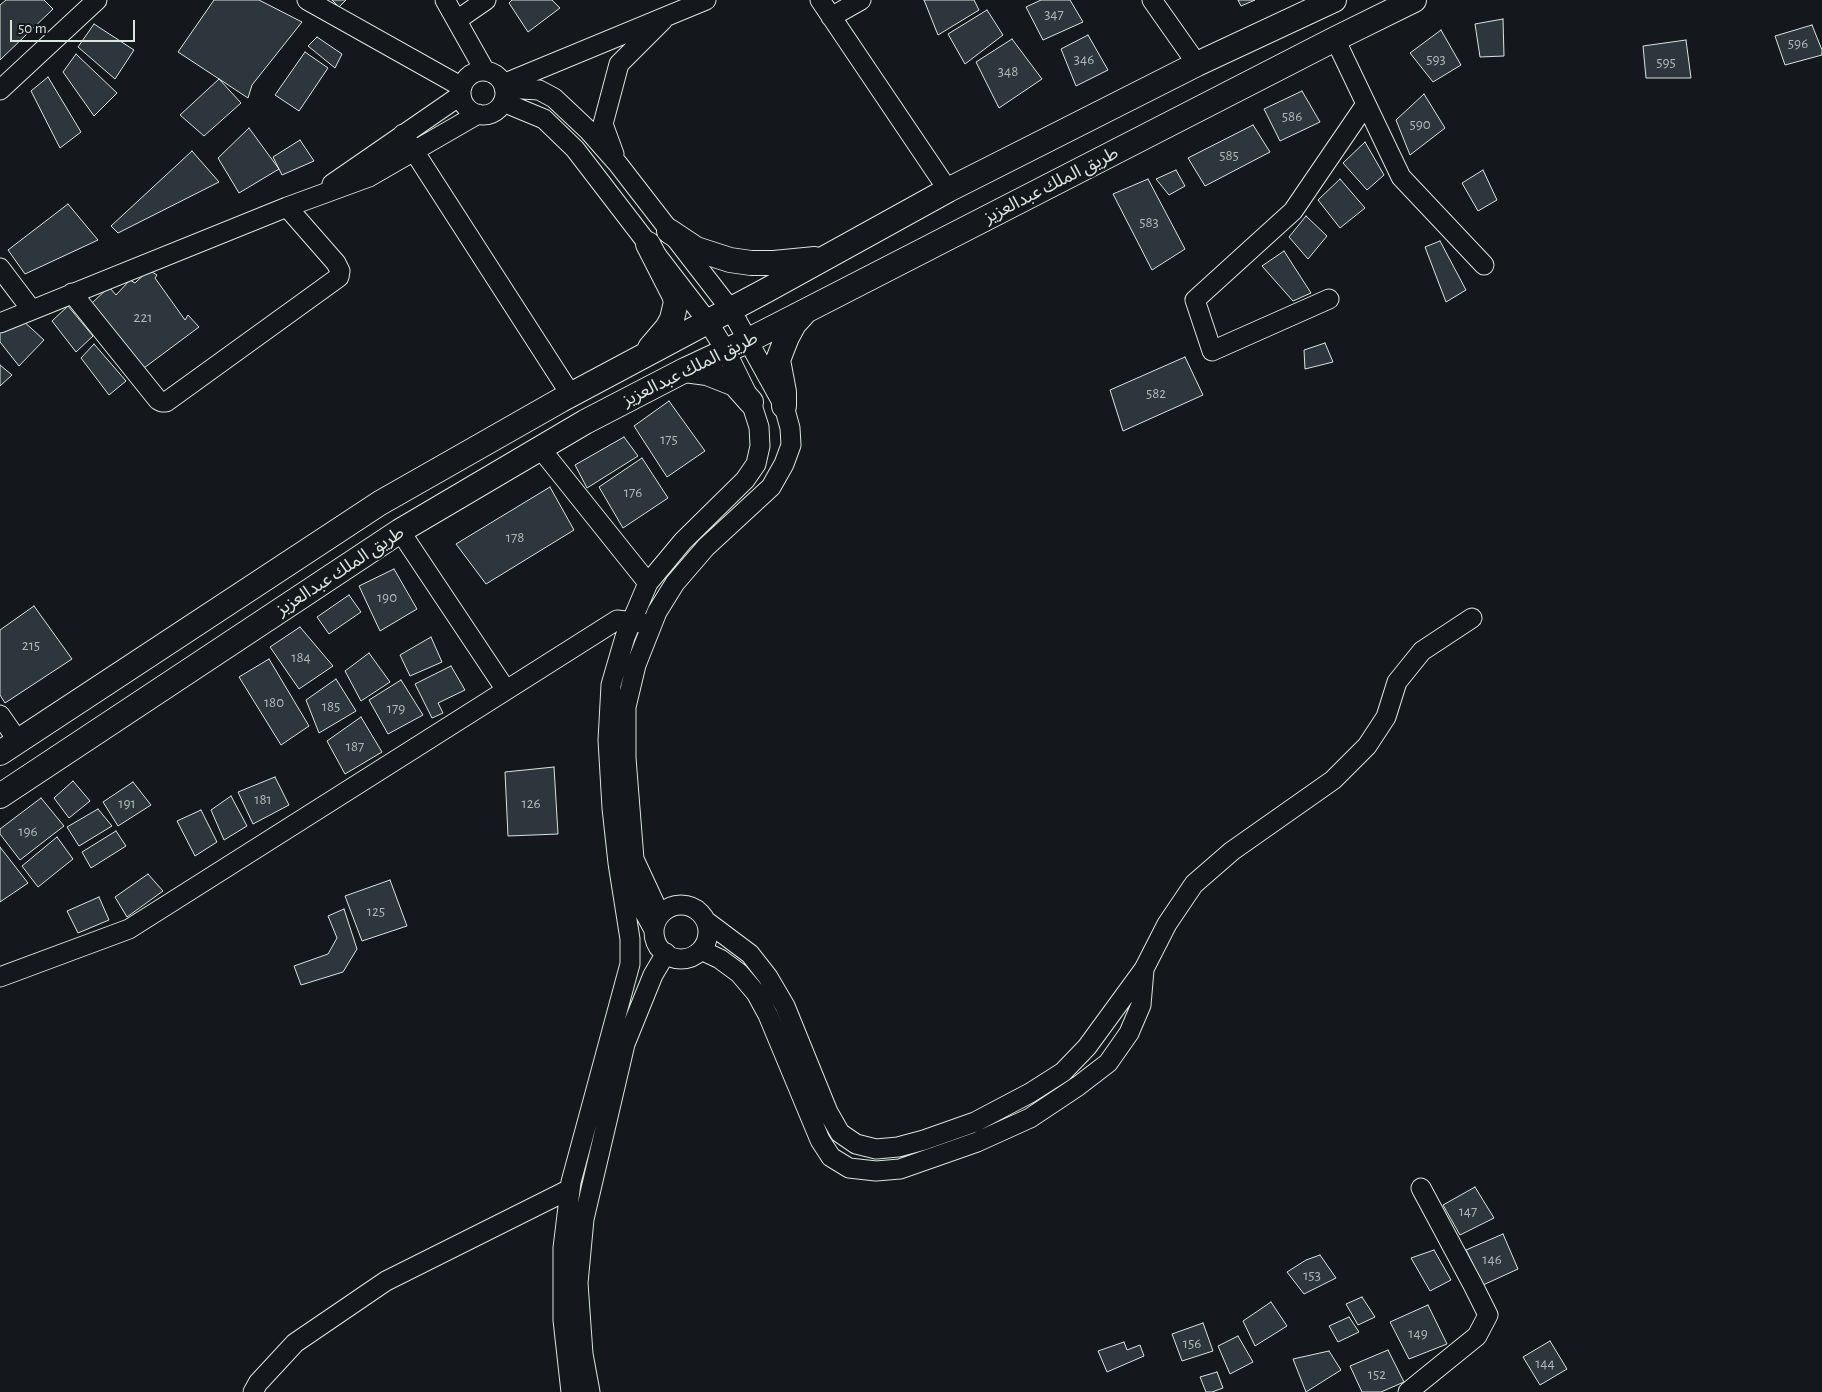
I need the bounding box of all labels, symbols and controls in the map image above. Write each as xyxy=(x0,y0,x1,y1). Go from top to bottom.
house number: 347 xyxy=(1044,5,1064,23)
scale bar xyxy=(12,10,138,42)
text: 50 m xyxy=(18,21,47,36)
house number: 596 xyxy=(1788,34,1808,52)
house number: 346 xyxy=(1074,50,1094,68)
house number: 593 xyxy=(1426,50,1446,68)
house number: 595 xyxy=(1656,53,1676,71)
house number: 348 xyxy=(998,62,1018,80)
house number: 586 xyxy=(1282,107,1302,125)
house number: 590 xyxy=(1409,115,1431,133)
street label: طريق الملك عبدالعزيز xyxy=(980,142,1122,228)
house number: 585 xyxy=(1219,146,1239,164)
house number: 583 xyxy=(1139,213,1159,231)
house number: 221 xyxy=(134,308,152,326)
street label: طريق الملك عبدالعزيز xyxy=(619,327,761,411)
house number: 582 xyxy=(1146,384,1166,402)
house number: 175 xyxy=(660,430,678,448)
house number: 176 xyxy=(624,483,642,501)
street label: طريق الملك عبدالعزيز xyxy=(272,522,408,620)
house number: 178 xyxy=(506,528,524,546)
house number: 190 xyxy=(377,588,397,606)
house number: 215 xyxy=(22,636,40,654)
house number: 184 xyxy=(291,648,311,666)
house number: 180 xyxy=(264,693,284,711)
house number: 185 xyxy=(322,697,340,715)
house number: 179 xyxy=(387,699,405,717)
house number: 187 xyxy=(346,737,364,755)
house number: 181 xyxy=(254,790,272,808)
house number: 191 xyxy=(118,794,136,812)
house number: 126 xyxy=(521,794,541,812)
house number: 196 xyxy=(18,822,38,840)
house number: 125 xyxy=(367,902,385,920)
house number: 147 xyxy=(1459,1202,1477,1220)
house number: 146 xyxy=(1482,1250,1502,1268)
house number: 153 xyxy=(1303,1266,1321,1284)
house number: 149 xyxy=(1408,1324,1428,1342)
house number: 156 xyxy=(1183,1334,1201,1352)
house number: 144 xyxy=(1535,1354,1555,1372)
house number: 152 xyxy=(1368,1365,1386,1383)

